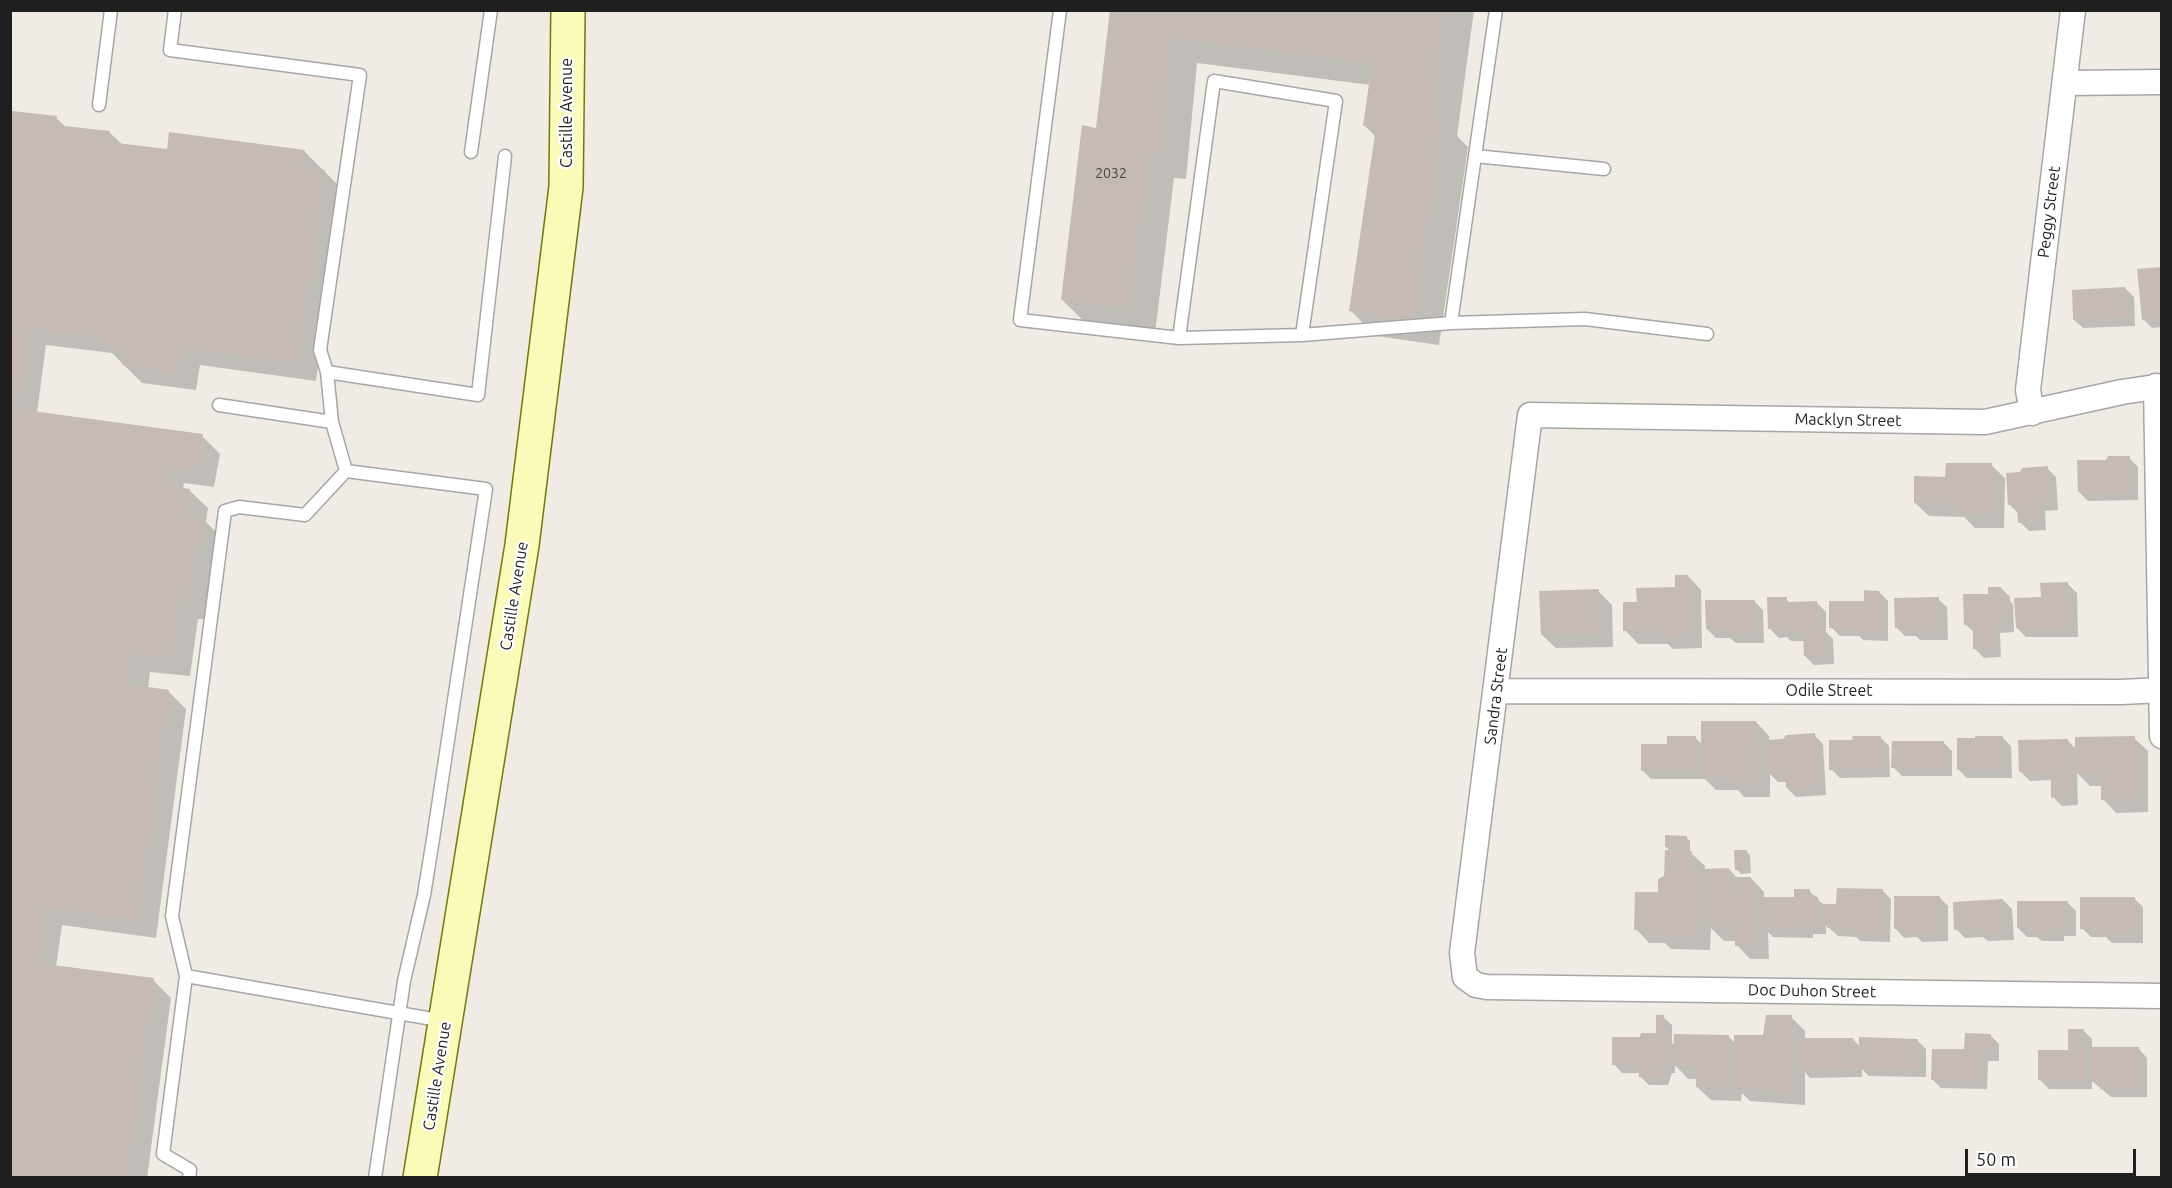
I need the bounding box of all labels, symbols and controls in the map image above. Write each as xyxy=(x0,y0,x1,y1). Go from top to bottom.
street label: Castille Avenue xyxy=(557,58,577,168)
house number: 2032 xyxy=(1095,165,1127,181)
street label: Peggy Street xyxy=(2034,165,2064,259)
street label: Macklyn Street xyxy=(1794,409,1902,431)
street label: Castille Avenue xyxy=(496,540,532,652)
street label: Sandra Street xyxy=(1481,646,1511,746)
street label: Odile Street xyxy=(1785,681,1873,701)
street label: Doc Duhon Street xyxy=(1748,980,1876,1002)
street label: Castille Avenue xyxy=(419,1020,455,1132)
scale bar xyxy=(1968,1137,2139,1175)
text: 50 m xyxy=(1976,1149,2016,1169)

